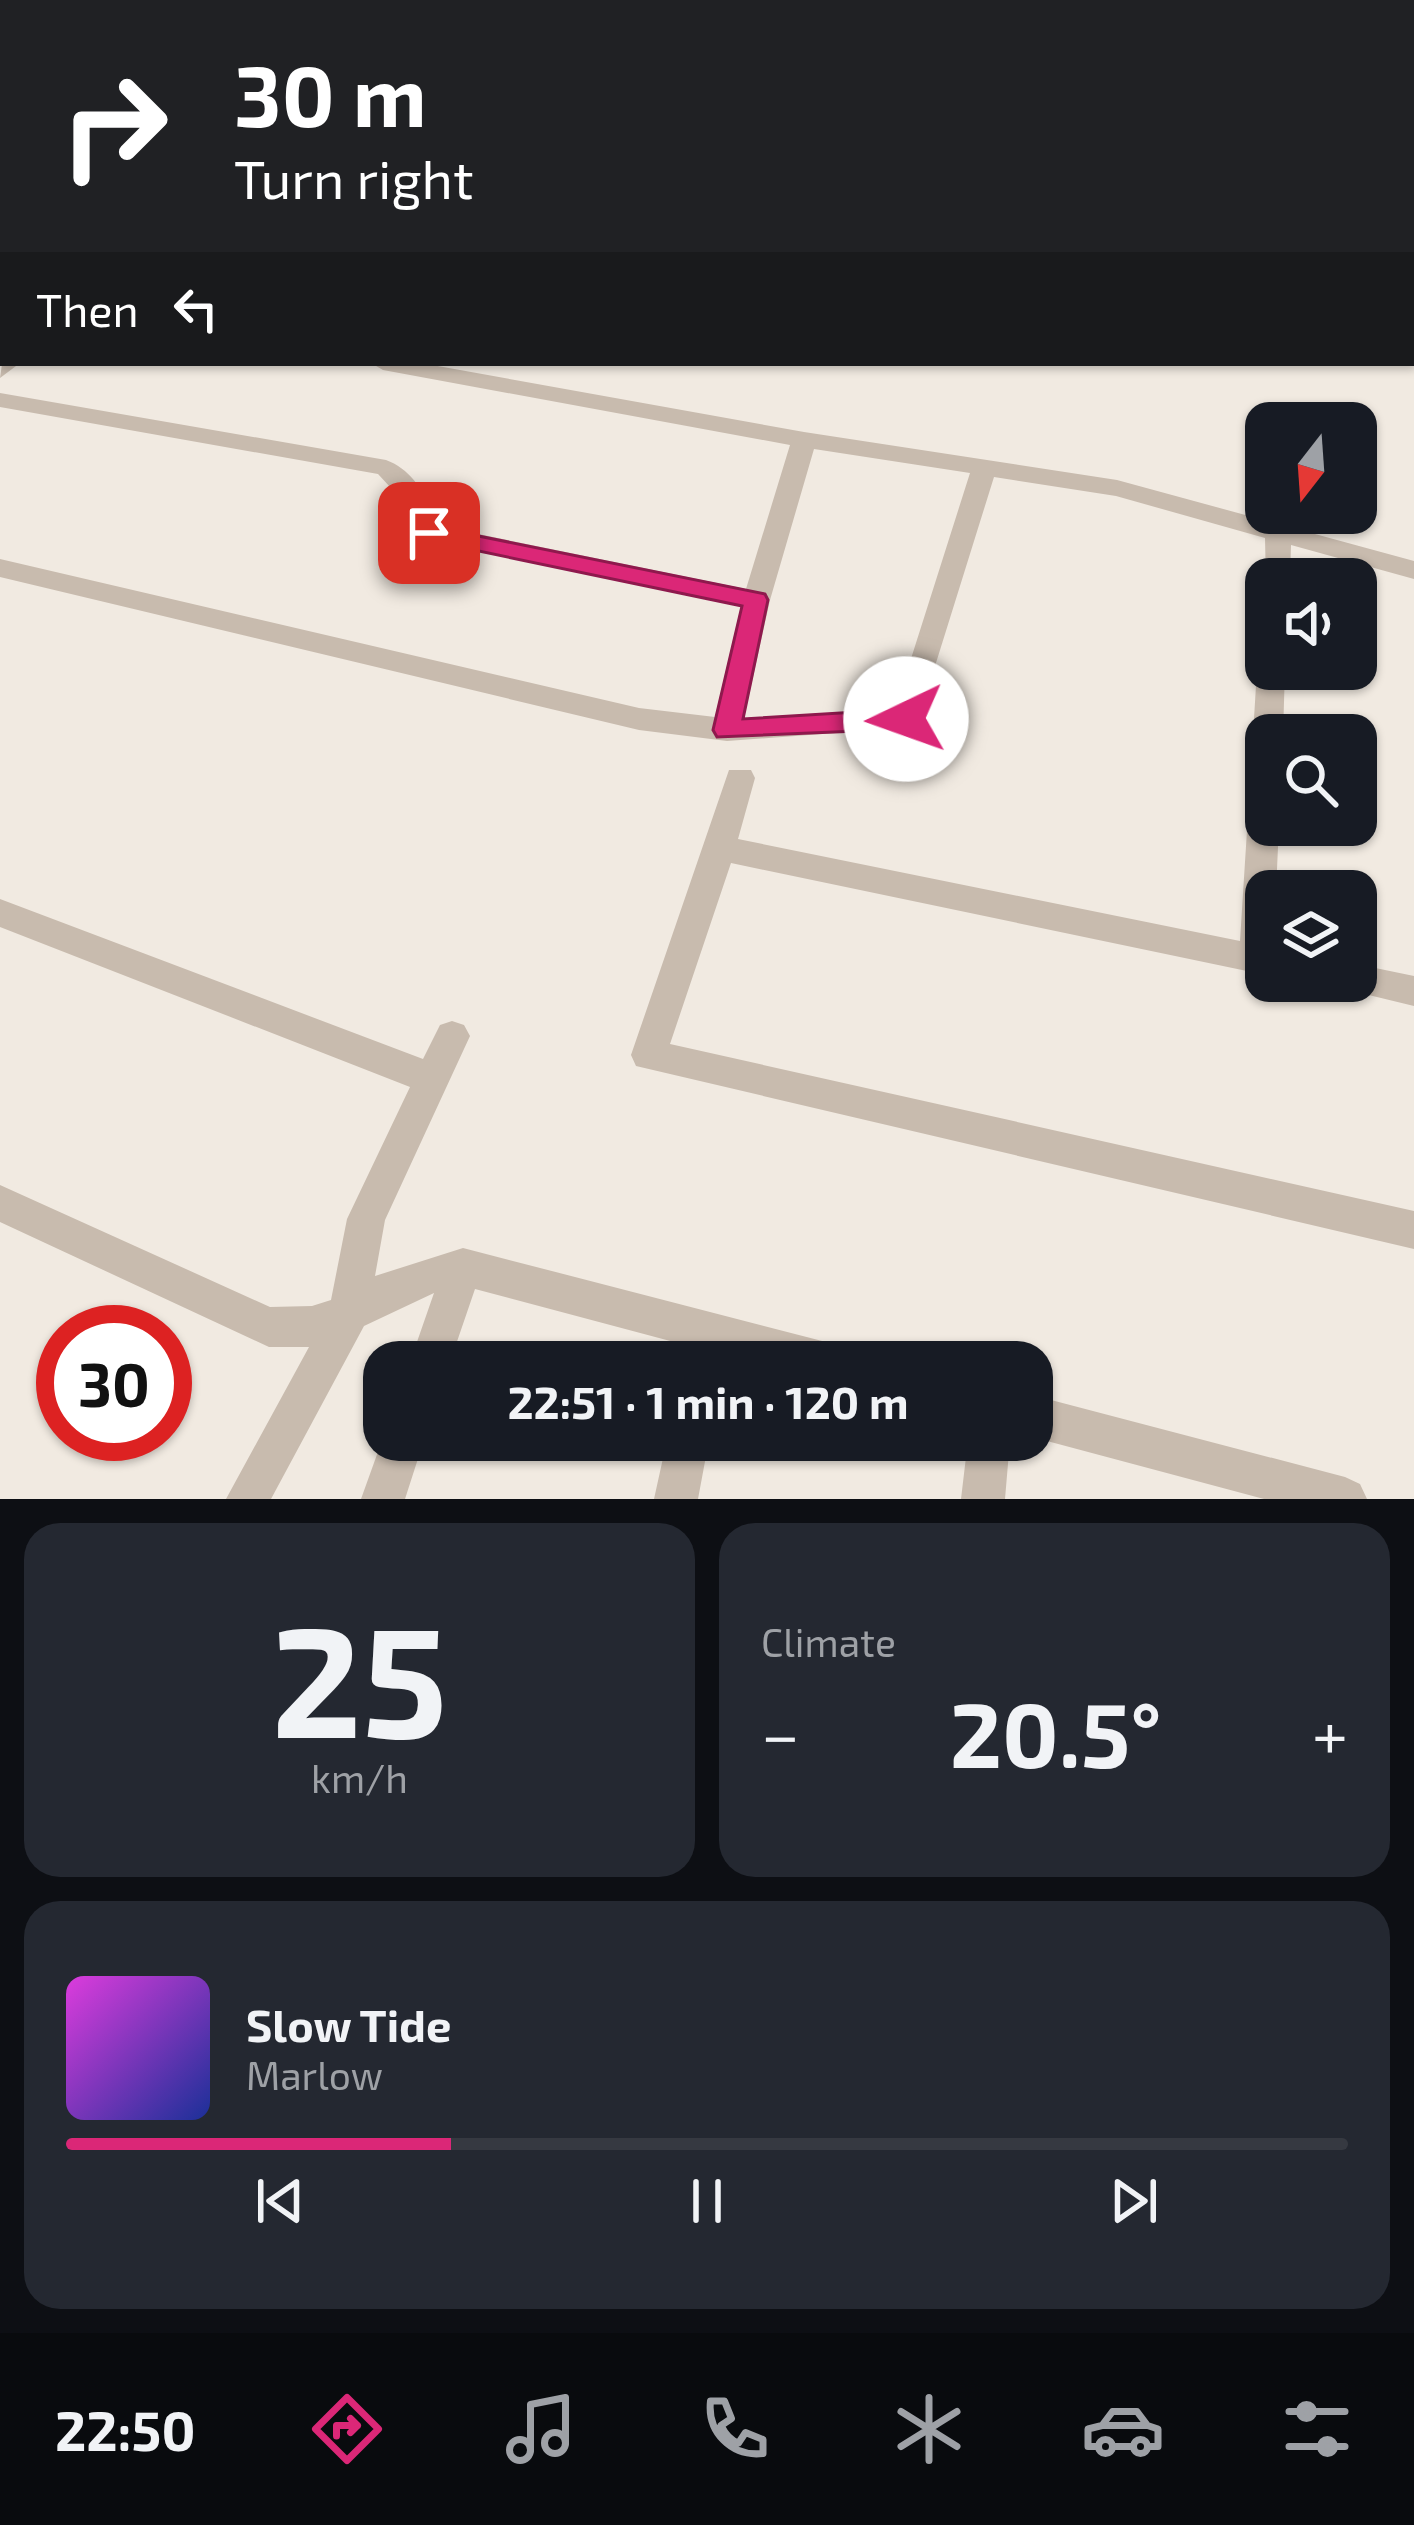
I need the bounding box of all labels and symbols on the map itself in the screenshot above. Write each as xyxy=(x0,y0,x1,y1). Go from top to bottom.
north arrow xyxy=(1245,402,1377,534)
pin xyxy=(378,482,480,584)
position arrow xyxy=(843,656,969,782)
speed limit sign: 30 xyxy=(36,1305,192,1461)

